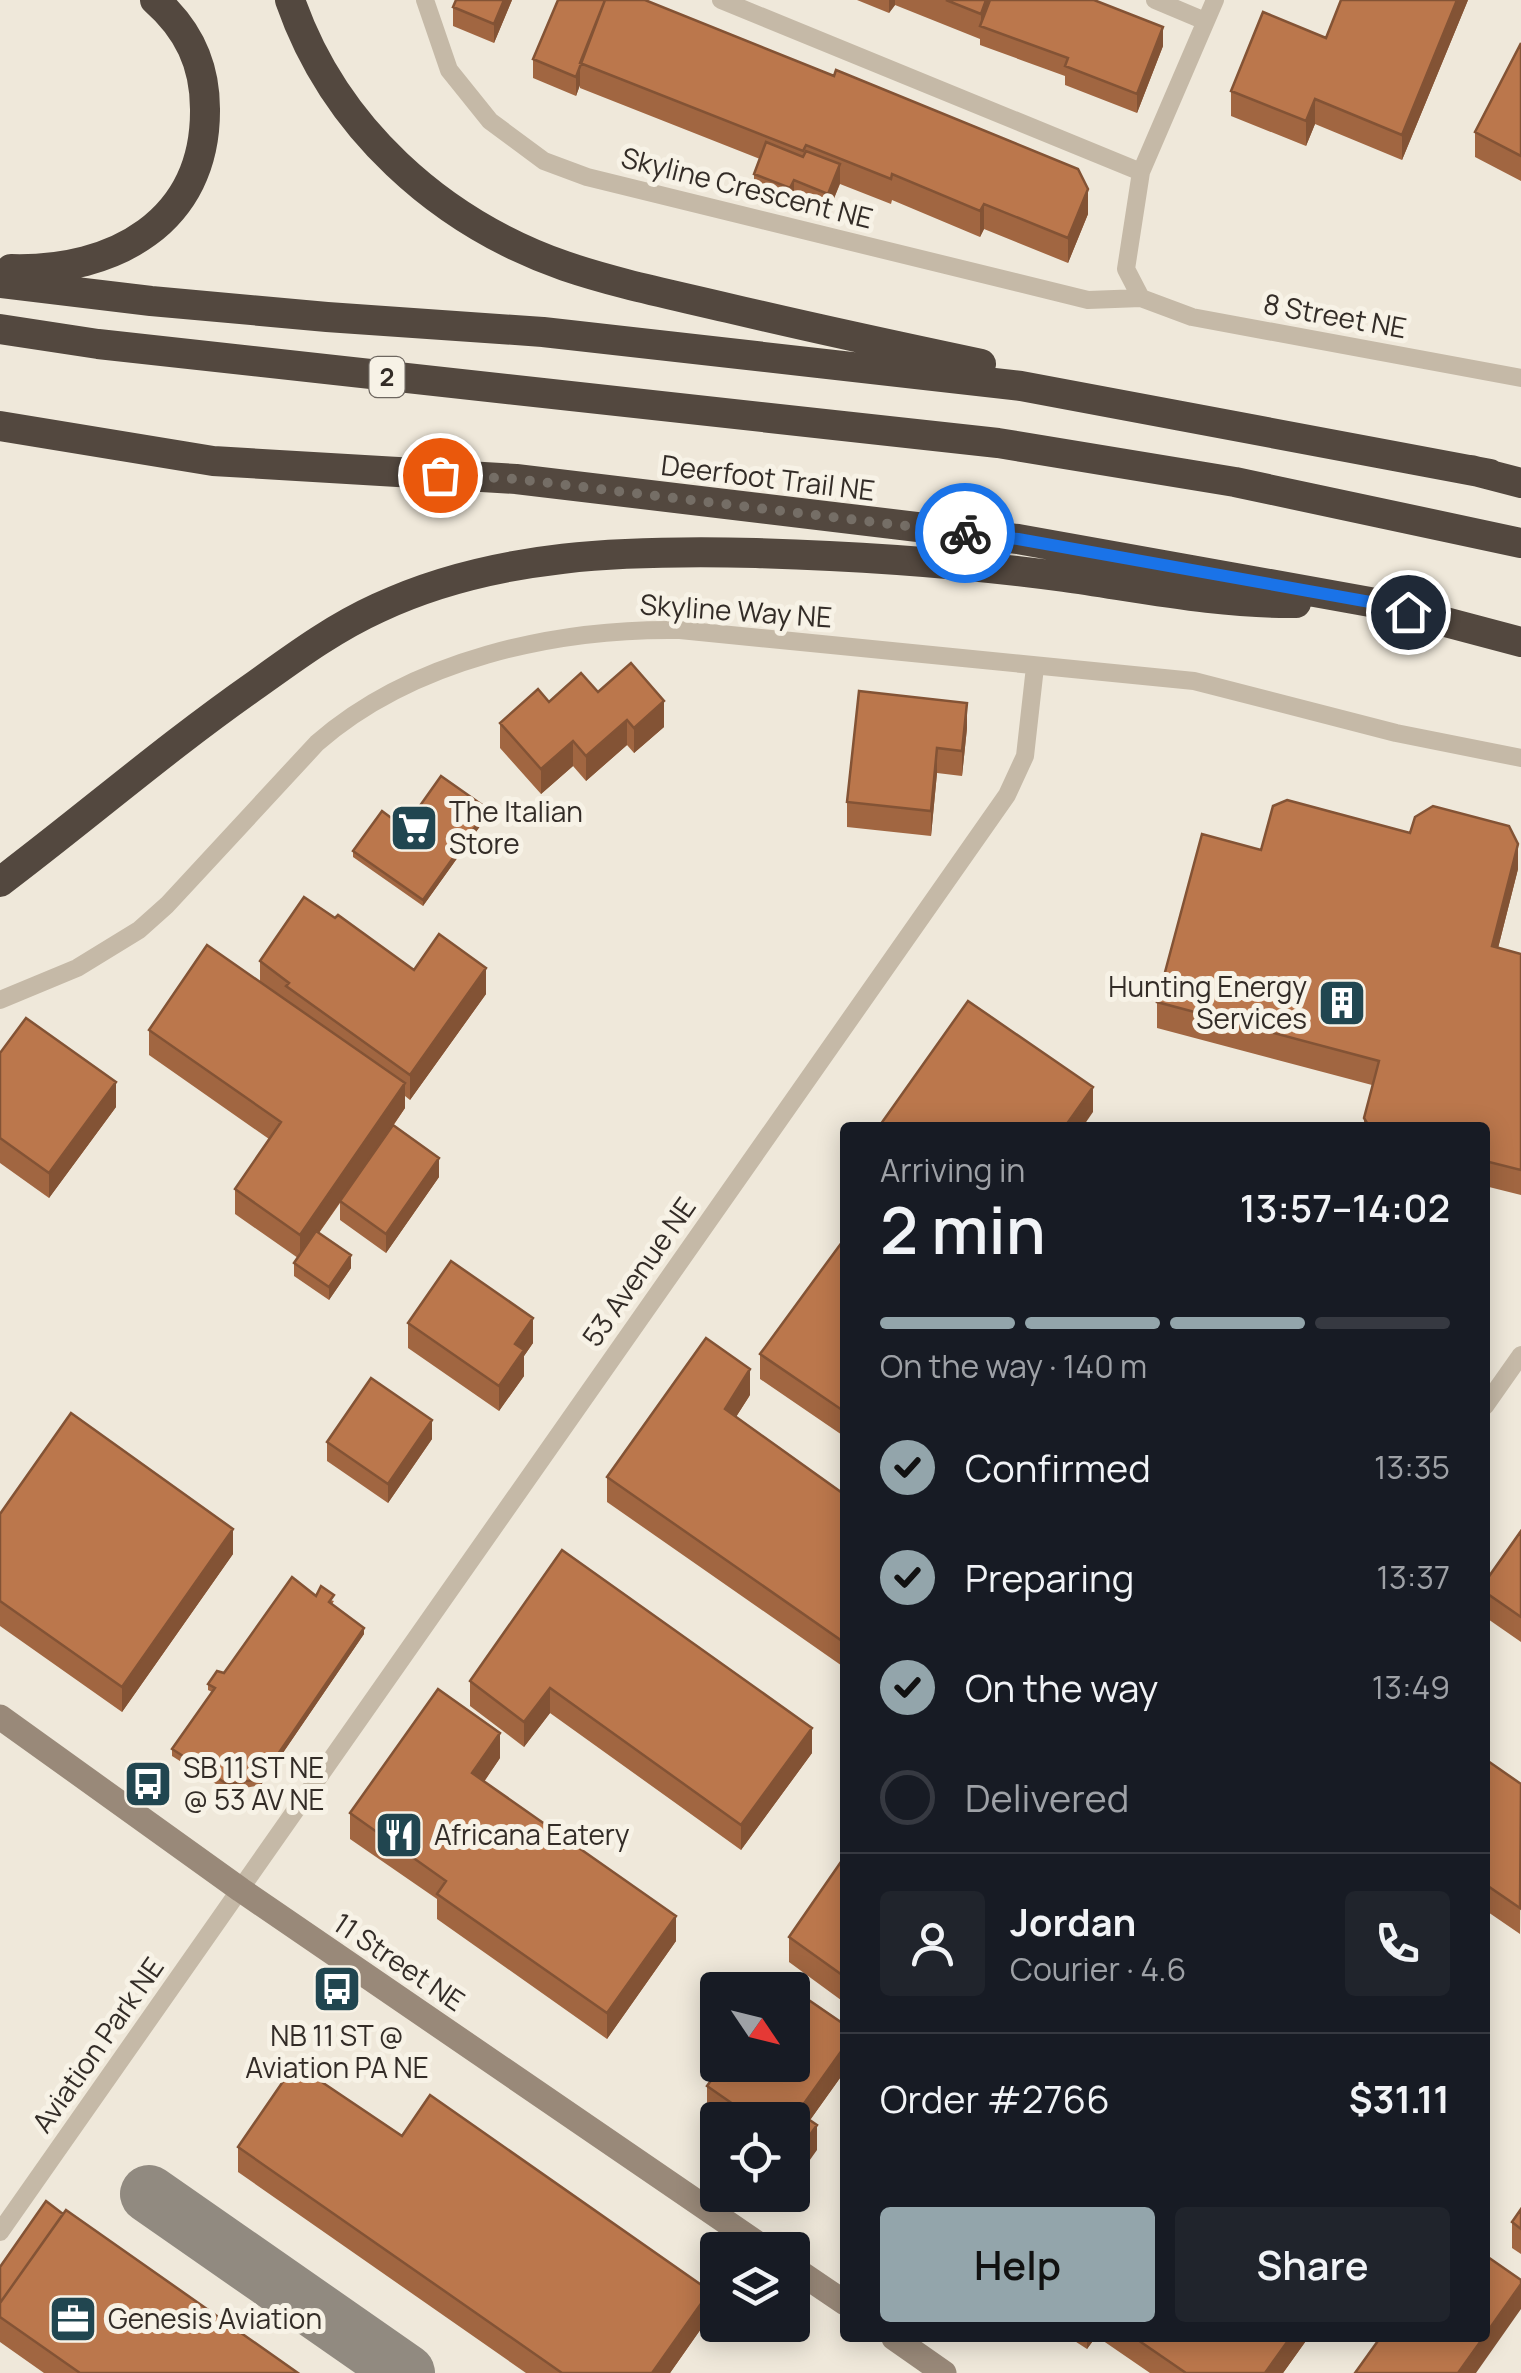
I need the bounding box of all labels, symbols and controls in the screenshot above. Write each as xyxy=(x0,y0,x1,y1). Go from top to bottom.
street label: Skyline Crescent NE xyxy=(617,137,877,237)
street label: 8 Street NE xyxy=(1261,284,1410,346)
road number: 2 xyxy=(370,357,404,397)
pin xyxy=(398,433,483,518)
street label: Deerfoot Trail NE xyxy=(659,445,877,509)
icon: bag xyxy=(413,448,468,503)
courier xyxy=(915,483,1015,583)
icon: bike xyxy=(938,506,993,561)
pin xyxy=(1366,570,1451,655)
street label: Skyline Way NE xyxy=(639,584,833,636)
icon: home xyxy=(1381,585,1436,640)
place label: The Italian Store xyxy=(449,792,583,862)
supermarket icon: The Italian Store xyxy=(388,802,440,854)
place label: Hunting Energy Services xyxy=(1108,967,1307,1037)
building icon: Hunting Energy Services xyxy=(1316,977,1368,1029)
text: Arriving in xyxy=(880,1148,1025,1192)
text: 13:57–14:02 xyxy=(1240,1181,1450,1233)
text: 2 min xyxy=(880,1185,1046,1274)
street label: 53 Avenue NE xyxy=(573,1189,704,1354)
text: On the way · 140 m xyxy=(880,1344,1147,1388)
icon: check xyxy=(880,1440,935,1495)
text: Confirmed xyxy=(965,1441,1151,1493)
text: 13:35 xyxy=(1374,1445,1450,1489)
icon: check xyxy=(880,1550,935,1605)
text: Preparing xyxy=(965,1551,1134,1603)
text: 13:37 xyxy=(1376,1555,1450,1599)
icon: check xyxy=(880,1660,935,1715)
text: On the way xyxy=(965,1661,1158,1713)
text: 13:49 xyxy=(1372,1665,1450,1709)
place label: SB 11 ST NE @ 53 AV NE xyxy=(183,1748,325,1818)
bus stop icon: SB 11 ST NE @ 53 AV NE xyxy=(122,1758,174,1810)
text: Delivered xyxy=(965,1771,1129,1823)
restaurant icon: Africana Eatery xyxy=(373,1809,425,1861)
place label: Africana Eatery xyxy=(434,1815,630,1853)
button: person xyxy=(880,1891,985,1996)
button: phone xyxy=(1345,1891,1450,1996)
text: Jordan xyxy=(1010,1895,1136,1947)
street label: 11 Street NE xyxy=(327,1903,473,2019)
text: Courier · 4.6 xyxy=(1010,1947,1186,1991)
street label: Aviation Park NE xyxy=(23,1949,172,2140)
bus stop icon: NB 11 ST @ Aviation PA NE xyxy=(311,1963,363,2015)
north arrow xyxy=(700,1972,810,2082)
map controls xyxy=(700,1972,810,2342)
place label: NB 11 ST @ Aviation PA NE xyxy=(245,2016,429,2086)
text: Order #2766 xyxy=(880,2072,1110,2124)
text: $31.11 xyxy=(1349,2072,1450,2124)
button: locate xyxy=(700,2102,810,2212)
button: Help xyxy=(880,2207,1155,2322)
button: Share xyxy=(1175,2207,1450,2322)
button: layers xyxy=(700,2232,810,2342)
office icon: Genesis Aviation xyxy=(47,2293,99,2345)
place label: Genesis Aviation xyxy=(108,2299,322,2337)

